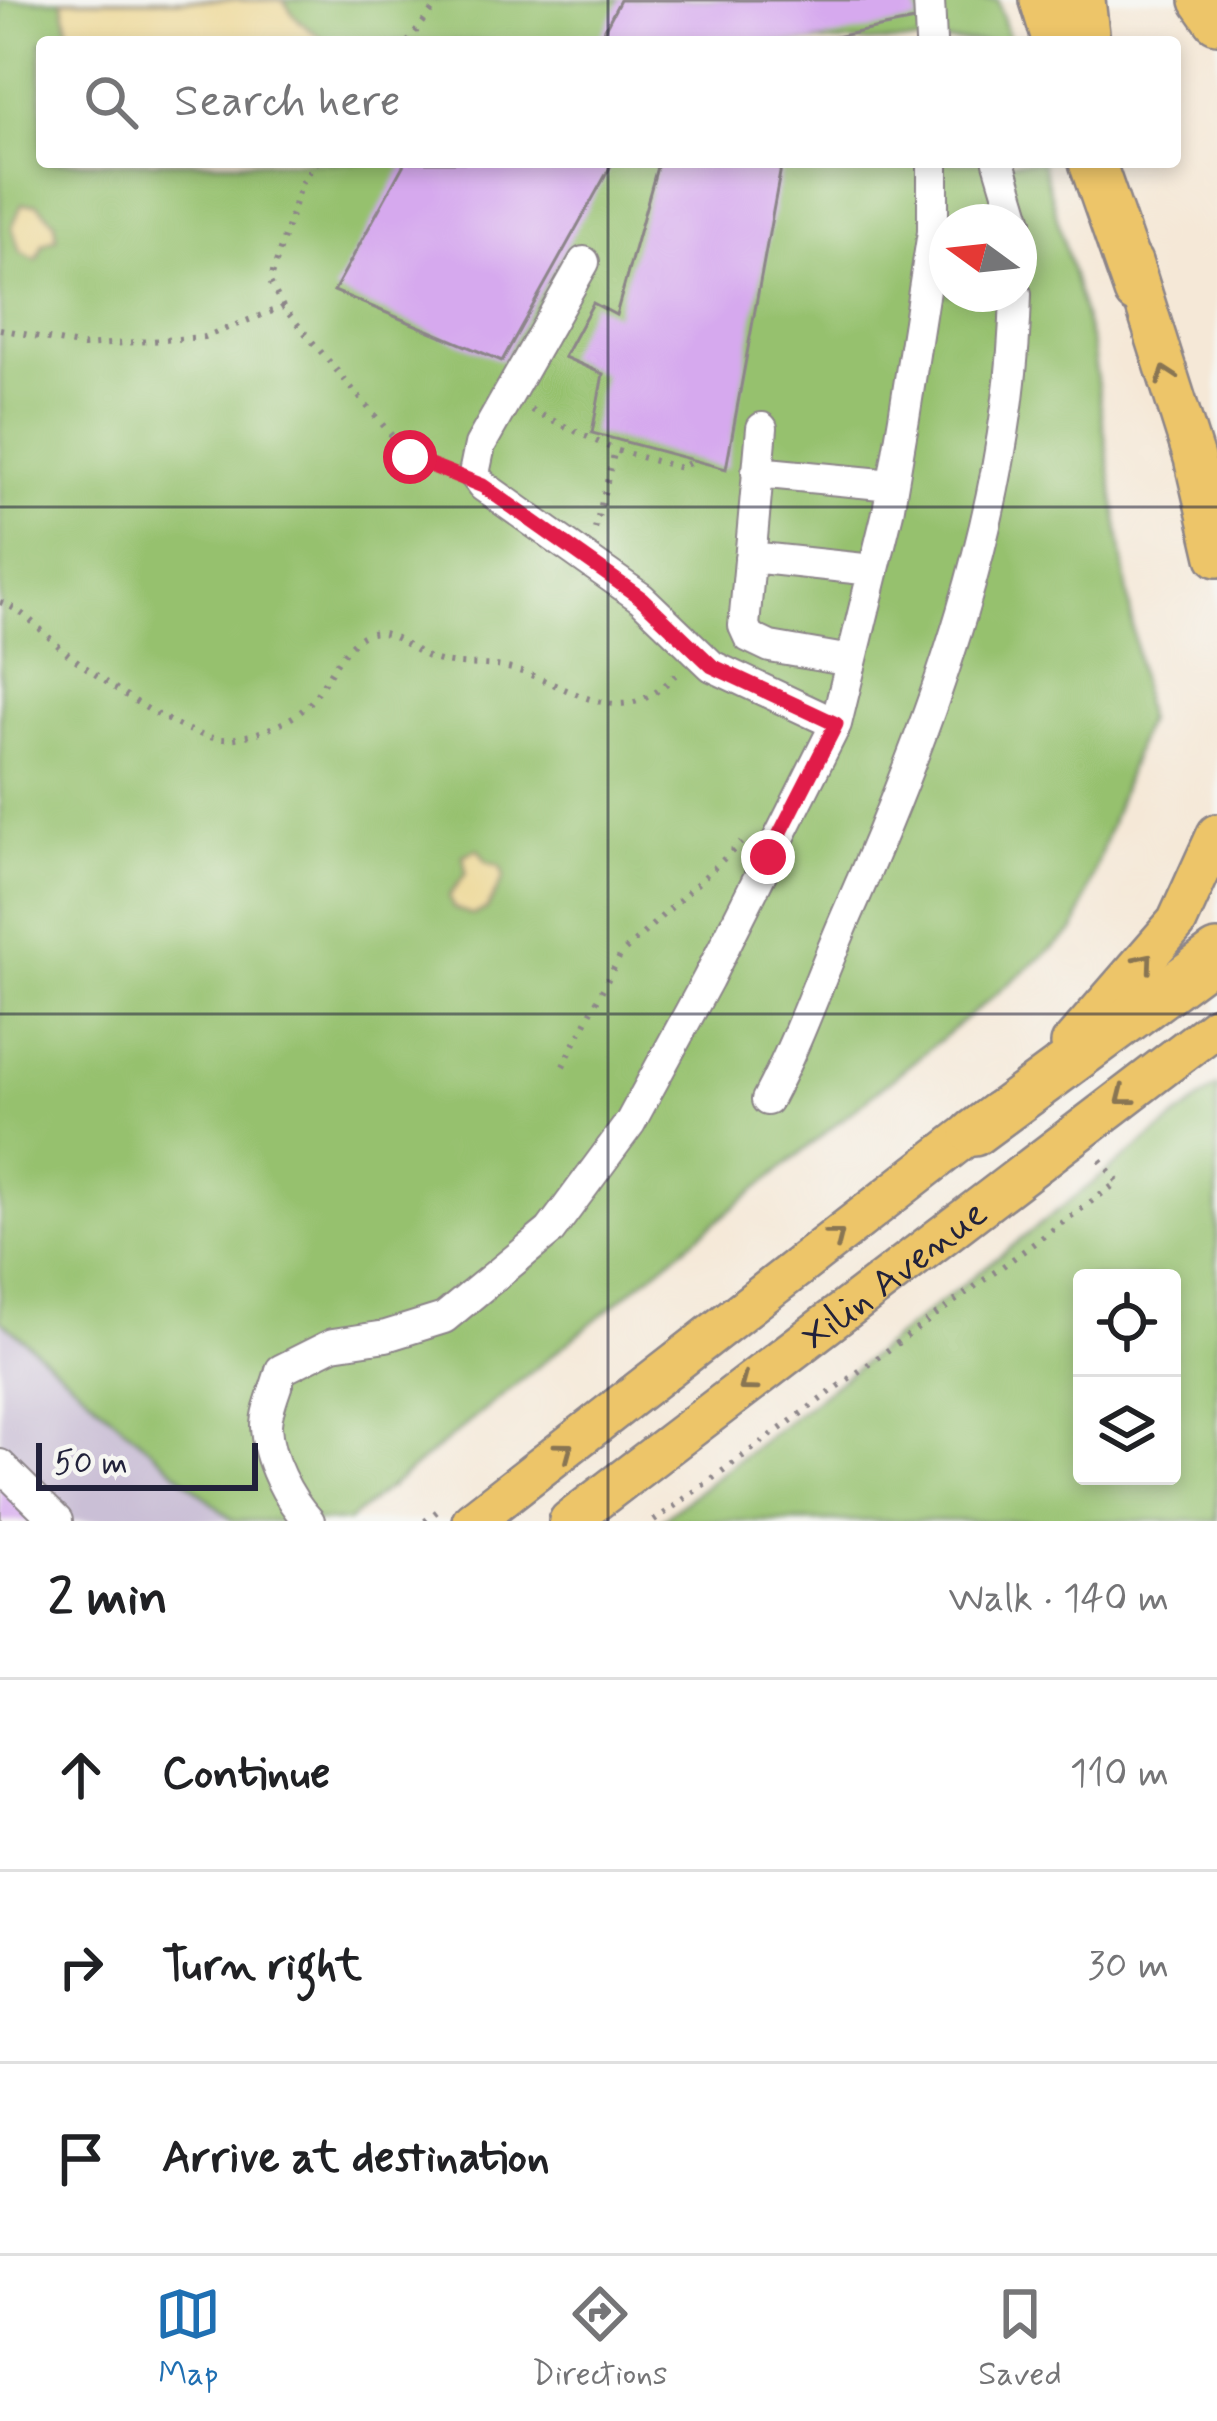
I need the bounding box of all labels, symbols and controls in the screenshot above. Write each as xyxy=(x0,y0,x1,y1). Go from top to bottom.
search box xyxy=(36,36,1181,168)
icon: search xyxy=(78,69,144,135)
text: Search here xyxy=(174,73,401,132)
north arrow xyxy=(929,204,1037,312)
one-way arrow xyxy=(1155,365,1180,386)
route start xyxy=(383,430,437,484)
route end xyxy=(741,830,795,884)
one-way arrow xyxy=(1131,953,1152,975)
one-way arrow xyxy=(1116,1083,1138,1104)
street label: Xilin Avenue xyxy=(792,1189,998,1363)
one-way arrow xyxy=(822,1230,844,1251)
map controls xyxy=(1073,1269,1181,1485)
button: locate xyxy=(1073,1269,1181,1377)
one-way arrow xyxy=(739,1370,760,1392)
button: layers xyxy=(1073,1377,1181,1485)
scale bar xyxy=(36,1437,258,1490)
text: 50 m xyxy=(54,1442,128,1486)
one-way arrow xyxy=(551,1443,573,1464)
text: 2 min xyxy=(48,1566,168,1632)
text: Walk · 140 m xyxy=(949,1574,1169,1625)
icon: ahead xyxy=(48,1742,114,1808)
text: Continue xyxy=(162,1745,330,1804)
text: 110 m xyxy=(1070,1749,1169,1800)
icon: right xyxy=(48,1934,114,2000)
text: Turn right xyxy=(162,1937,362,1996)
text: 30 m xyxy=(1087,1941,1169,1992)
icon: arrive xyxy=(48,2126,114,2192)
text: Arrive at destination xyxy=(162,2129,550,2188)
tab: Map xyxy=(155,2281,221,2397)
tab: Directions xyxy=(532,2281,668,2397)
tab: Saved xyxy=(978,2281,1062,2397)

